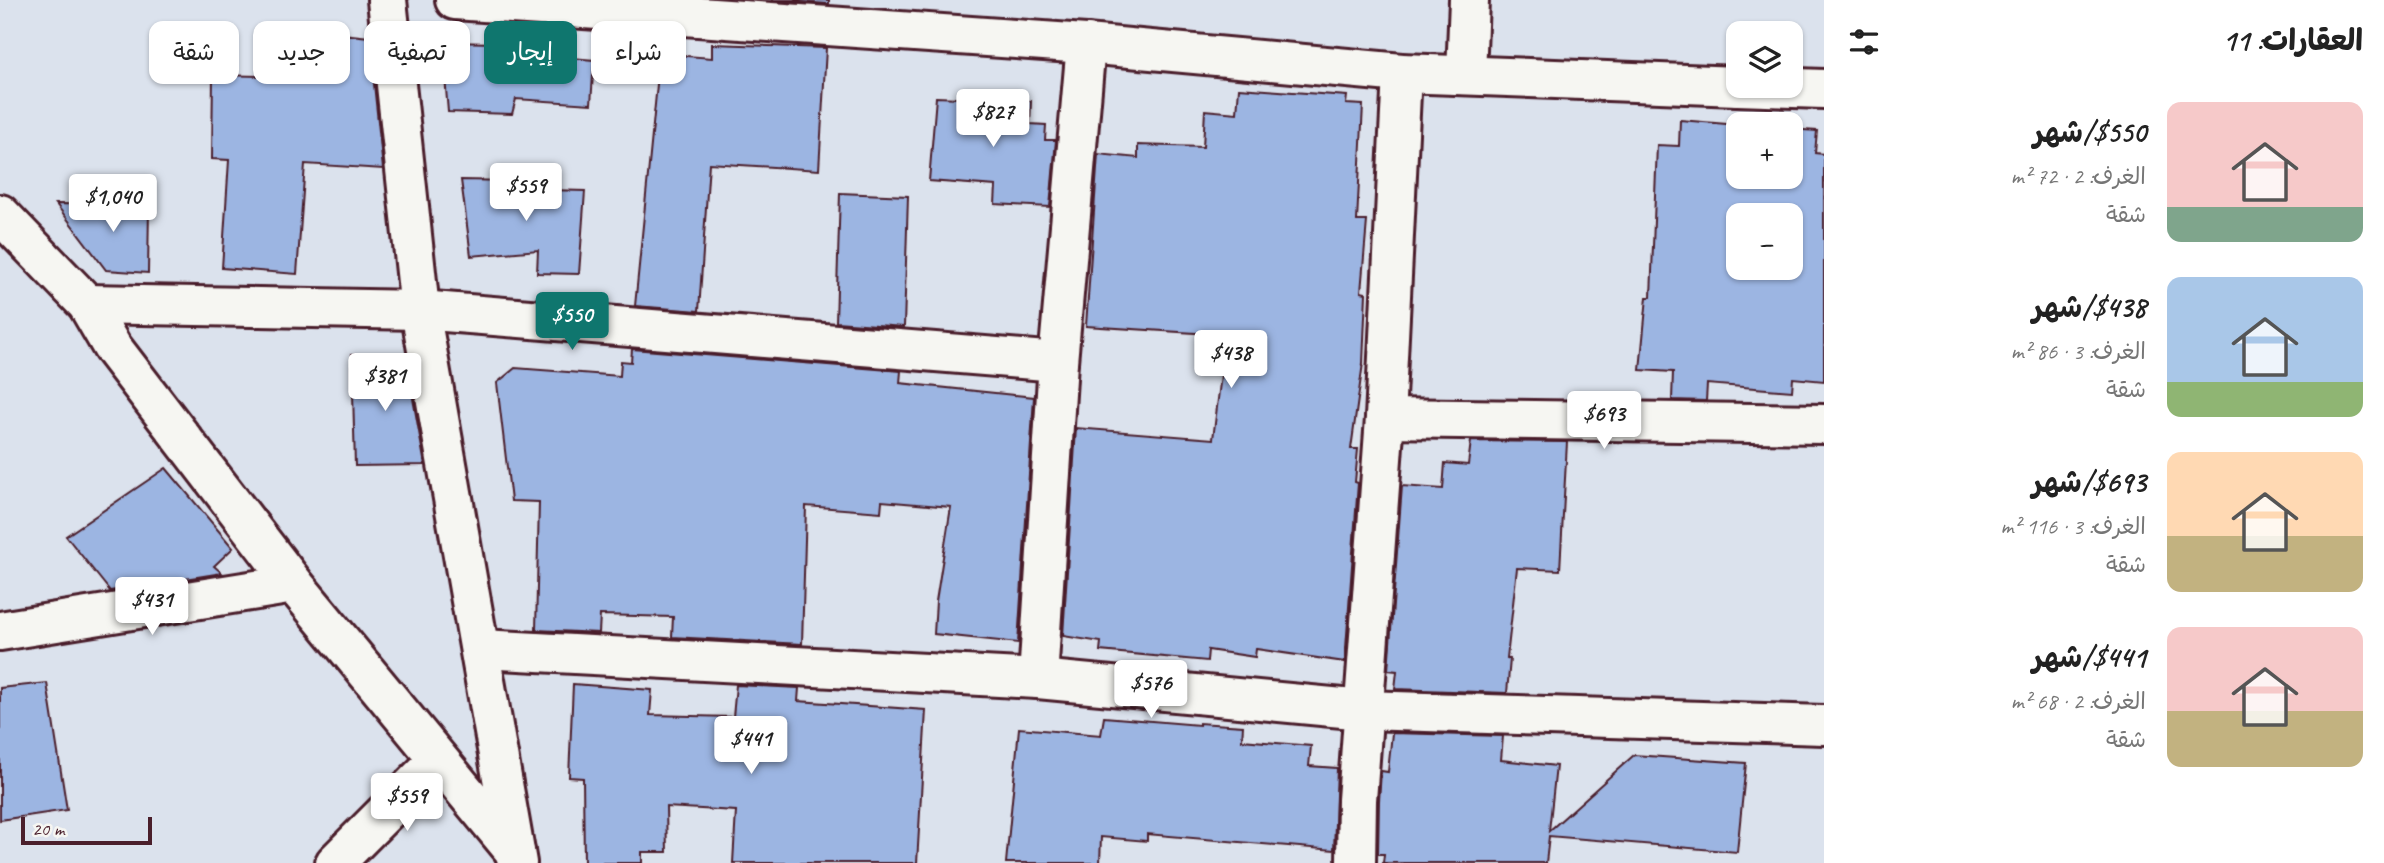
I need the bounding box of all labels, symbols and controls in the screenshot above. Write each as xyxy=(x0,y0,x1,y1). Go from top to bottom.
chip: شقة xyxy=(149,21,239,84)
chip: جديد xyxy=(253,21,350,84)
chip: تصفية xyxy=(364,21,470,84)
chip: إيجار xyxy=(484,21,577,84)
chip: شراء xyxy=(591,21,686,84)
map controls xyxy=(1726,21,1803,280)
button: layers xyxy=(1726,21,1803,98)
text: العقارات: 11 xyxy=(2222,21,2363,59)
icon: filters xyxy=(1845,23,1883,61)
pin: $827 xyxy=(952,90,1034,149)
text: $827 xyxy=(972,97,1014,126)
button: + xyxy=(1726,112,1803,189)
text: $550/شهر xyxy=(2033,113,2146,151)
icon: home xyxy=(2223,130,2307,214)
text: الغرف: 2 · 72 m² xyxy=(2011,162,2146,191)
pin: $559 xyxy=(485,164,567,223)
text: $559 xyxy=(506,171,546,200)
pin: $1,040 xyxy=(56,174,170,234)
text: $1,040 xyxy=(85,182,141,211)
text: شقة xyxy=(2106,200,2146,229)
button: − xyxy=(1726,203,1803,280)
text: $438/شهر xyxy=(2032,288,2146,326)
pin: $550 xyxy=(531,292,613,352)
text: $550 xyxy=(552,300,592,329)
icon: home xyxy=(2223,305,2307,389)
pin: $438 xyxy=(1190,330,1272,390)
text: الغرف: 3 · 86 m² xyxy=(2011,337,2146,366)
text: $438 xyxy=(1210,338,1252,367)
pin: $381 xyxy=(344,354,426,413)
text: $381 xyxy=(364,361,406,390)
text: شقة xyxy=(2106,375,2146,404)
pin: $693 xyxy=(1563,392,1645,451)
text: $693 xyxy=(1583,399,1625,428)
text: $693/شهر xyxy=(2032,463,2146,501)
icon: home xyxy=(2223,480,2307,564)
text: الغرف: 3 · 116 m² xyxy=(2000,512,2146,541)
text: شقة xyxy=(2106,550,2146,579)
pin: $431 xyxy=(111,578,193,637)
text: $431 xyxy=(131,585,173,614)
text: $441/شهر xyxy=(2032,638,2146,676)
icon: home xyxy=(2223,655,2307,739)
pin: $576 xyxy=(1110,660,1192,720)
text: $576 xyxy=(1130,668,1172,697)
text: الغرف: 2 · 68 m² xyxy=(2011,687,2146,716)
pin: $441 xyxy=(710,716,792,776)
text: $441 xyxy=(730,724,772,753)
text: شقة xyxy=(2106,725,2146,754)
pin: $559 xyxy=(366,774,448,833)
text: $559 xyxy=(387,781,427,810)
scale bar xyxy=(21,814,152,846)
text: 20 m xyxy=(32,817,64,841)

